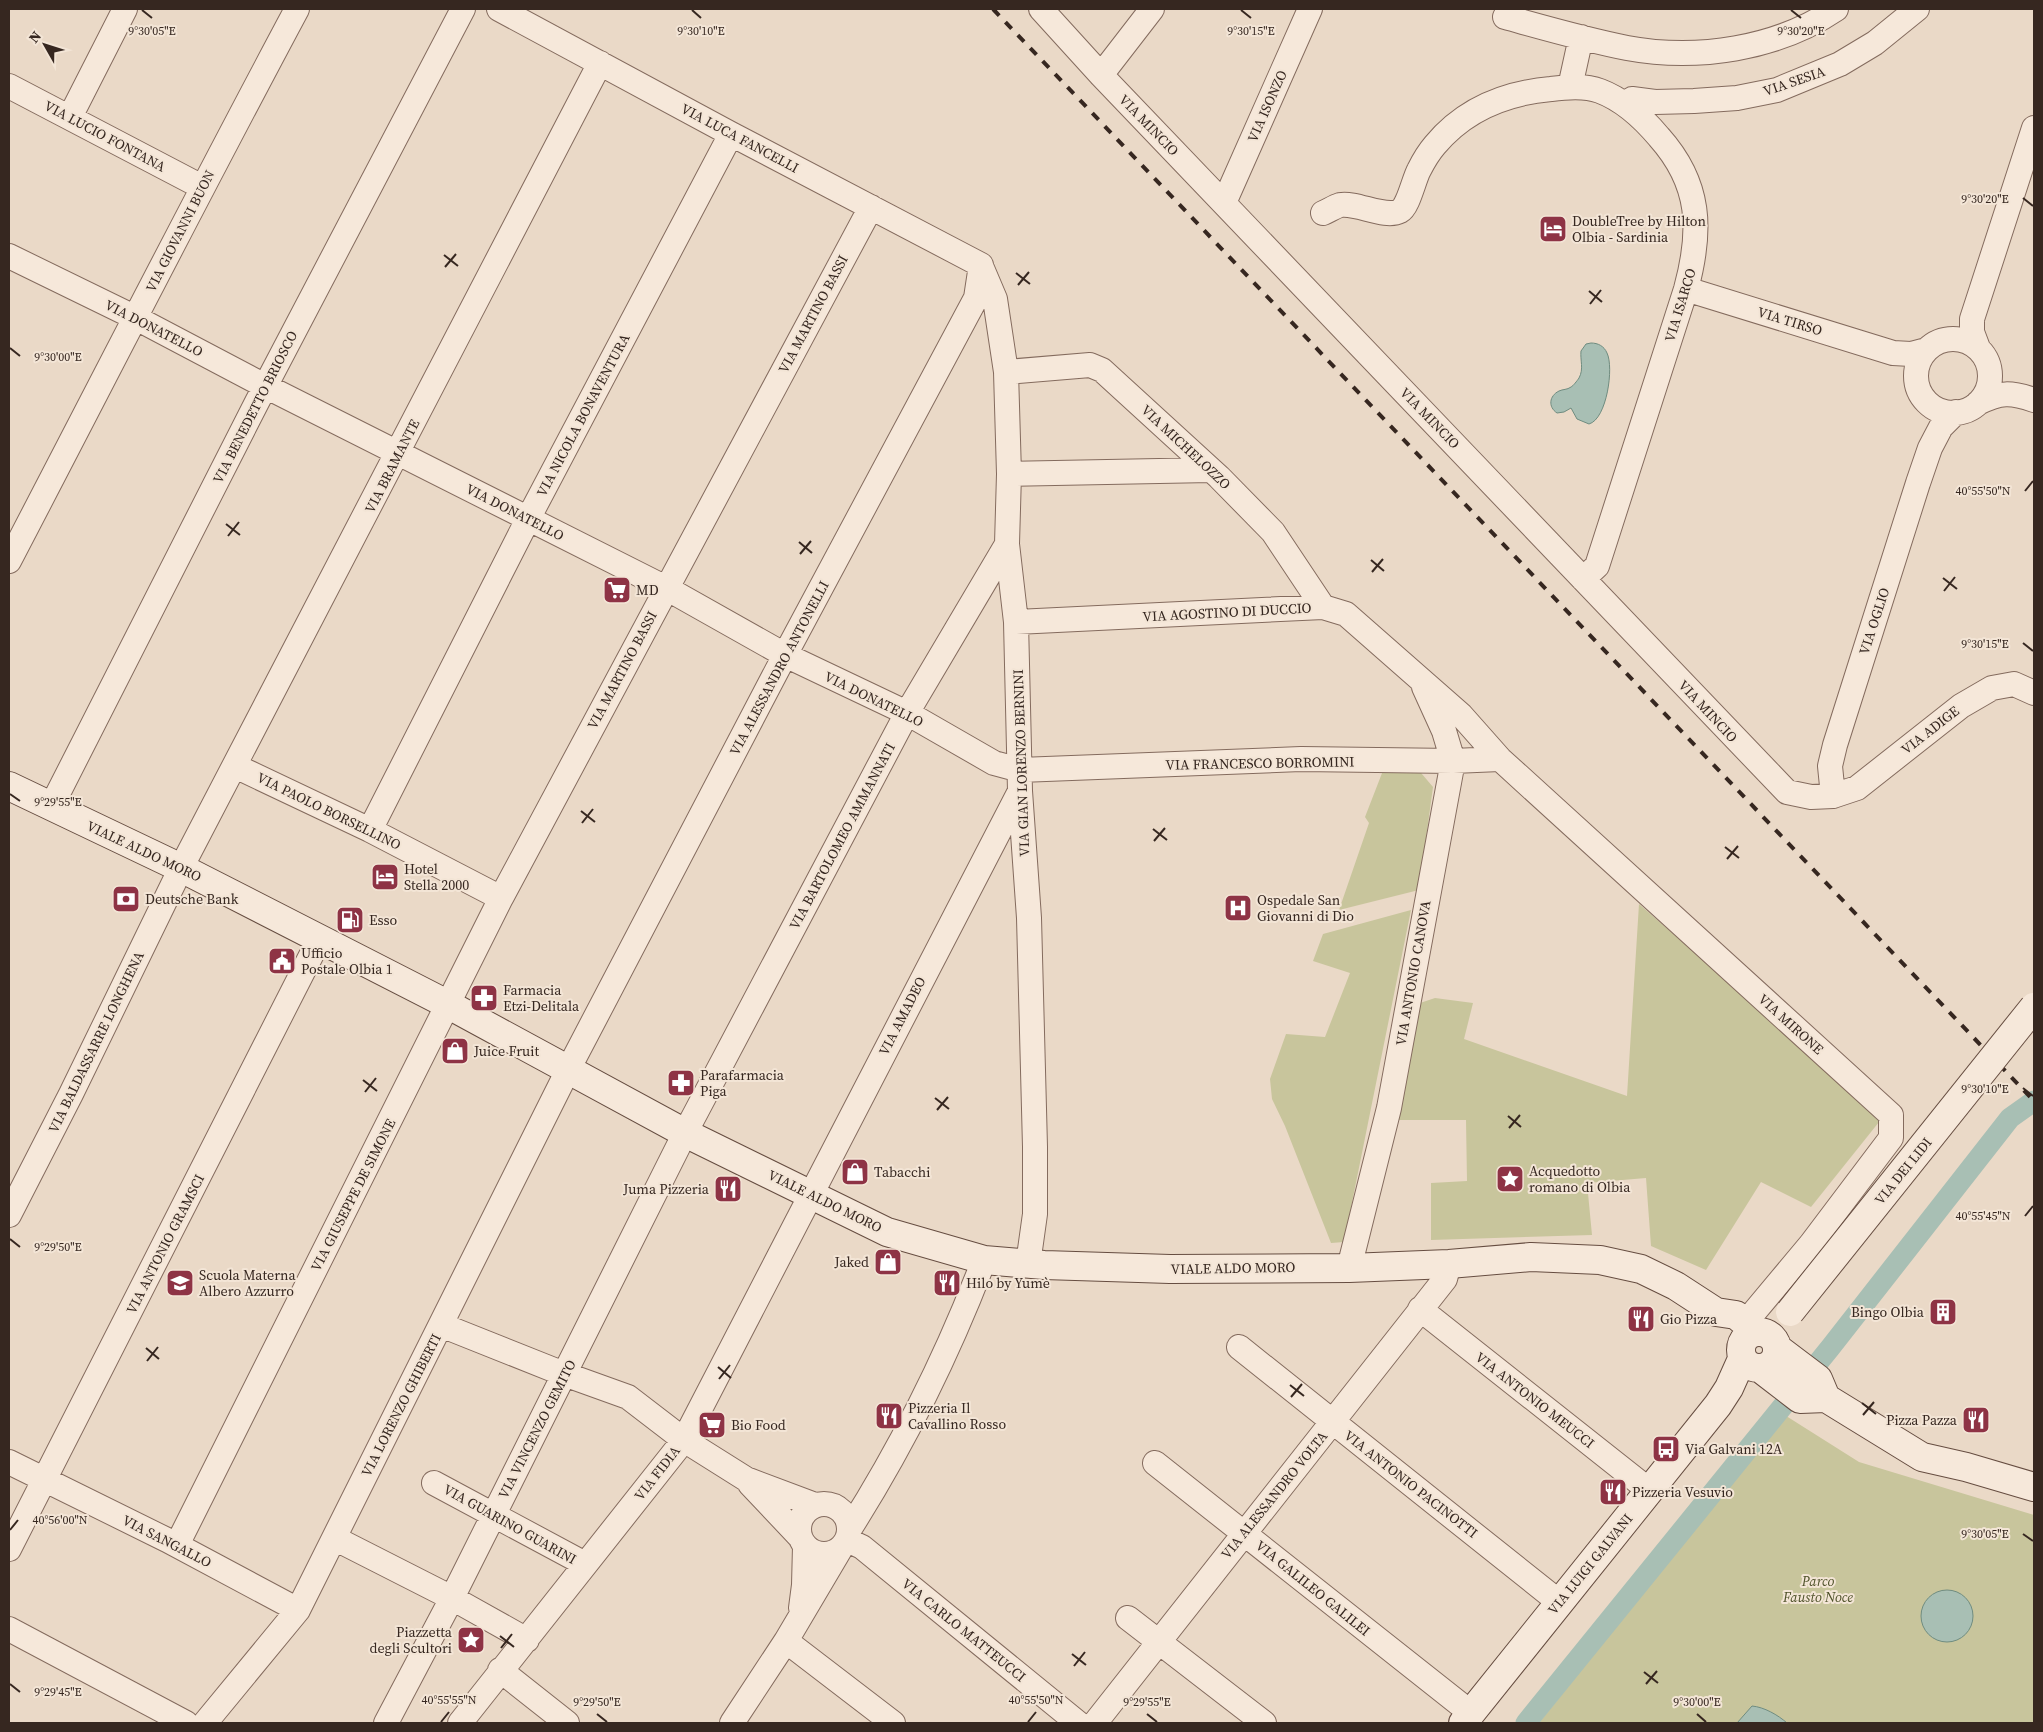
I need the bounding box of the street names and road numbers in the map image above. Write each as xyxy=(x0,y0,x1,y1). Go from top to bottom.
street label: VIA SESIA xyxy=(1760,61,1828,101)
street label: VIA ISONZO xyxy=(1242,67,1292,145)
street label: VIA MINCIO xyxy=(1114,90,1184,160)
street label: VIA LUCIO FONTANA xyxy=(41,95,170,177)
street label: VIA LUCA FANCELLI xyxy=(678,98,802,178)
street label: VIA GIOVANNI BUON xyxy=(141,166,219,296)
street label: VIA MARTINO BASSI xyxy=(773,251,853,377)
street label: VIA ISARCO xyxy=(1659,266,1701,344)
street label: VIA DONATELLO xyxy=(101,295,207,361)
street label: VIA TIRSO xyxy=(1755,302,1825,340)
street label: VIA BENEDETTO BRIOSCO xyxy=(208,327,302,487)
street label: VIA NICOLA BONAVENTURA xyxy=(531,329,635,500)
street label: VIA MINCIO xyxy=(1395,383,1465,453)
street label: VIA MICHELOZZO xyxy=(1137,400,1235,494)
street label: VIA BRAMANTE xyxy=(360,416,424,516)
street label: VIA DONATELLO xyxy=(462,479,568,545)
street label: VIA ALESSANDRO ANTONELLI xyxy=(724,577,834,759)
street label: VIA OGLIO xyxy=(1854,585,1894,657)
street label: VIA AGOSTINO DI DUCCIO xyxy=(1142,598,1312,626)
street label: VIA MARTINO BASSI xyxy=(582,607,662,733)
street label: VIA DONATELLO xyxy=(821,666,927,732)
street label: VIA GIAN LORENZO BERNINI xyxy=(1008,669,1034,857)
street label: VIA MINCIO xyxy=(1674,675,1742,747)
street label: VIA ADIGE xyxy=(1897,701,1963,759)
street label: VIA BARTOLOMEO AMMANNATI xyxy=(784,739,900,933)
street label: VIA FRANCESCO BORROMINI xyxy=(1165,751,1355,775)
street label: VIA PAOLO BORSELLINO xyxy=(254,767,405,855)
street label: VIALE ALDO MORO xyxy=(83,816,205,886)
street label: VIA ANTONIO CANOVA xyxy=(1390,898,1436,1047)
street label: VIA BALDASSARRE LONGHENA xyxy=(43,947,149,1136)
street label: VIA AMADEO xyxy=(874,973,930,1059)
street label: VIA MIRONE xyxy=(1754,989,1828,1059)
street label: VIA GIUSEPPE DE SIMONE xyxy=(306,1115,400,1275)
street label: VIA DEI LIDI xyxy=(1870,1133,1936,1209)
street label: VIALE ALDO MORO xyxy=(765,1165,885,1237)
street label: VIA ANTONIO GRAMSCI xyxy=(121,1171,209,1317)
street label: VIALE ALDO MORO xyxy=(1171,1257,1296,1279)
street label: VIA LORENZO GHIBERTI xyxy=(356,1330,446,1480)
street label: VIA ANTONIO MEUCCI xyxy=(1471,1347,1599,1453)
street label: VIA VINCENZO GEMITO xyxy=(493,1356,581,1502)
street label: VIA ANTONIO PACINOTTI xyxy=(1340,1425,1482,1543)
street label: VIA ALESSANDRO VOLTA xyxy=(1216,1426,1332,1563)
street label: VIA FIDIA xyxy=(629,1441,685,1505)
street label: VIA GUARINO GUARINI xyxy=(440,1479,580,1569)
street label: VIA LUIGI GALVANI xyxy=(1543,1509,1637,1619)
street label: VIA SANGALLO xyxy=(119,1510,215,1572)
street label: VIA GALILEO GALILEI xyxy=(1251,1535,1375,1641)
street label: VIA CARLO MATTEUCCI xyxy=(898,1574,1030,1686)

